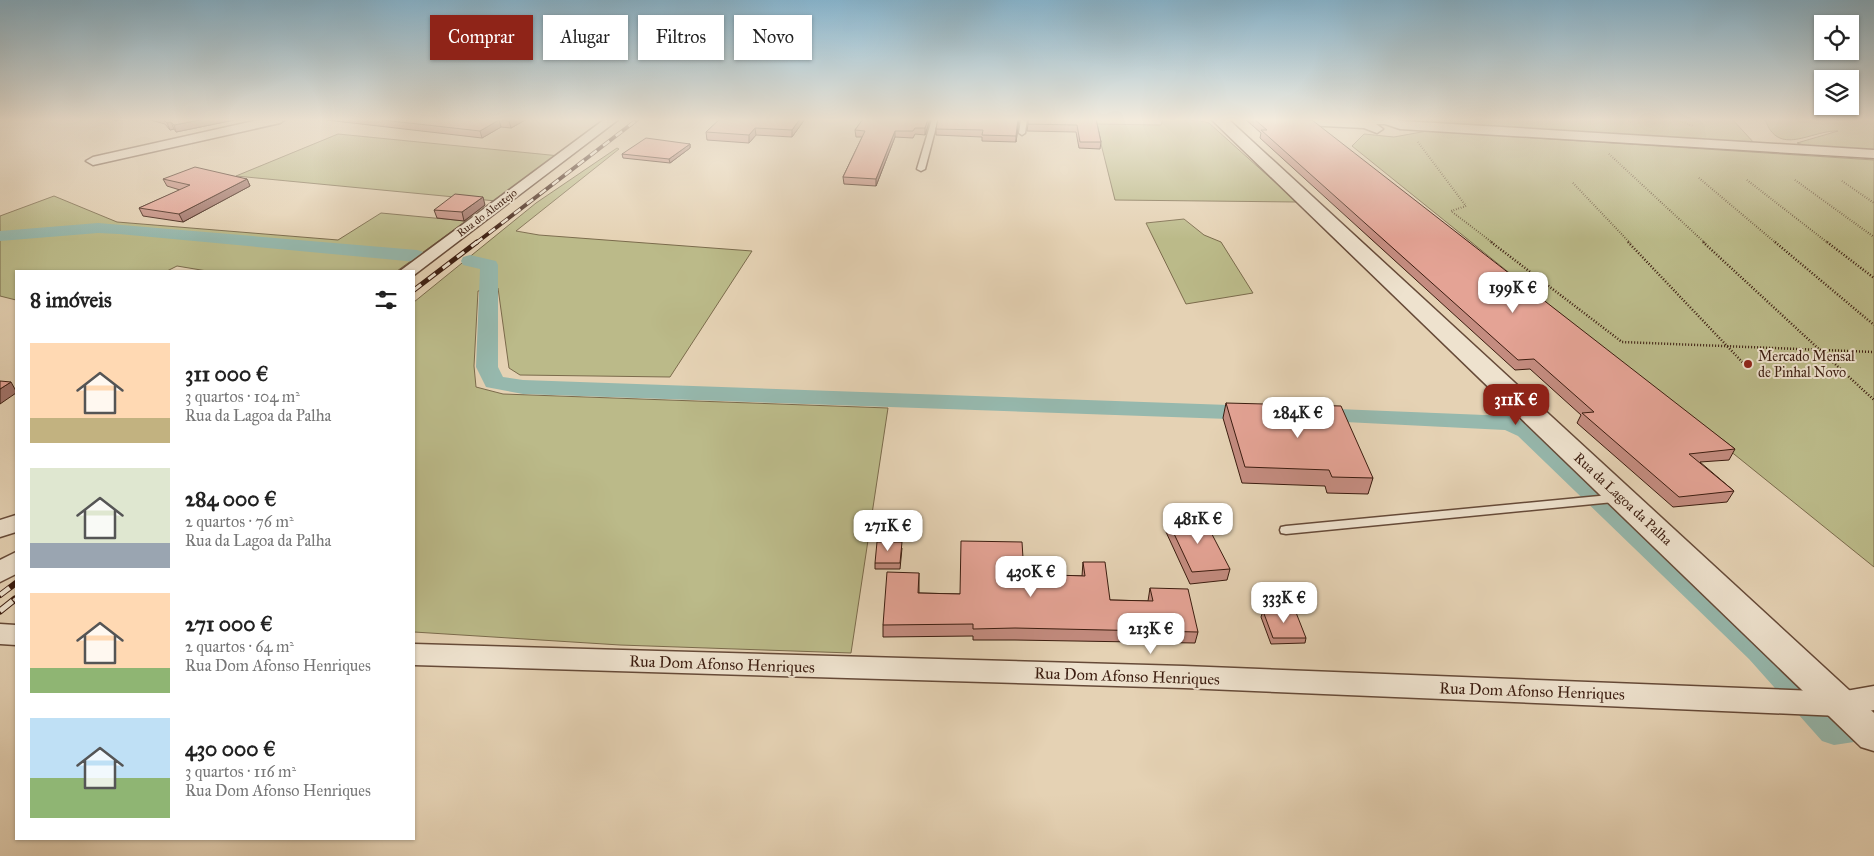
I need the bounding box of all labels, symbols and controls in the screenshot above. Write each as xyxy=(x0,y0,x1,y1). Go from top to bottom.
chip: Comprar xyxy=(430,15,533,60)
chip: Alugar xyxy=(543,15,628,60)
chip: Filtros xyxy=(638,15,724,60)
chip: Novo xyxy=(734,15,812,60)
map controls xyxy=(1814,15,1859,115)
button: locate xyxy=(1814,15,1859,60)
button: layers xyxy=(1814,70,1859,115)
street label: Rua do Alentejo xyxy=(454,186,520,240)
pin: 199K € xyxy=(1472,272,1554,314)
text: 199K € xyxy=(1489,278,1537,297)
icon: filters xyxy=(372,286,400,314)
text: 8 imóveis xyxy=(30,287,112,313)
place label: Mercado Mensal de Pinhal Novo xyxy=(1758,348,1855,381)
marker: Mercado Mensal de Pinhal Novo xyxy=(1742,358,1754,370)
text: 311 000 € xyxy=(185,361,268,387)
icon: home xyxy=(70,363,130,423)
pin: 311K € xyxy=(1475,384,1557,426)
text: 3 quartos · 104 m² xyxy=(185,387,300,406)
text: 311K € xyxy=(1494,390,1538,409)
pin: 284K € xyxy=(1257,396,1339,439)
text: 284K € xyxy=(1273,403,1323,422)
text: Rua da Lagoa da Palha xyxy=(185,406,331,425)
street label: Rua da Lagoa da Palha xyxy=(1570,449,1676,549)
text: 284 000 € xyxy=(185,486,277,512)
icon: home xyxy=(70,488,130,548)
pin: 481K € xyxy=(1157,502,1239,545)
text: 481K € xyxy=(1174,509,1222,528)
pin: 271K € xyxy=(847,510,929,552)
text: 2 quartos · 76 m² xyxy=(185,512,294,531)
text: 271K € xyxy=(865,516,911,535)
text: Rua da Lagoa da Palha xyxy=(185,531,331,550)
pin: 430K € xyxy=(990,556,1072,598)
text: 430K € xyxy=(1006,562,1056,581)
pin: 333K € xyxy=(1243,582,1325,624)
text: 333K € xyxy=(1262,588,1306,607)
text: 271 000 € xyxy=(185,611,273,637)
pin: 213K € xyxy=(1110,612,1192,655)
icon: home xyxy=(70,613,130,673)
text: 213K € xyxy=(1128,619,1174,638)
text: 2 quartos · 64 m² xyxy=(185,637,294,656)
street label: Rua Dom Afonso Henriques xyxy=(629,651,815,678)
text: Rua Dom Afonso Henriques xyxy=(185,656,371,675)
street label: Rua Dom Afonso Henriques xyxy=(1034,663,1220,690)
street label: Rua Dom Afonso Henriques xyxy=(1439,678,1625,705)
text: 430 000 € xyxy=(185,736,276,762)
icon: home xyxy=(70,738,130,798)
text: 3 quartos · 116 m² xyxy=(185,762,296,781)
text: Rua Dom Afonso Henriques xyxy=(185,781,371,800)

